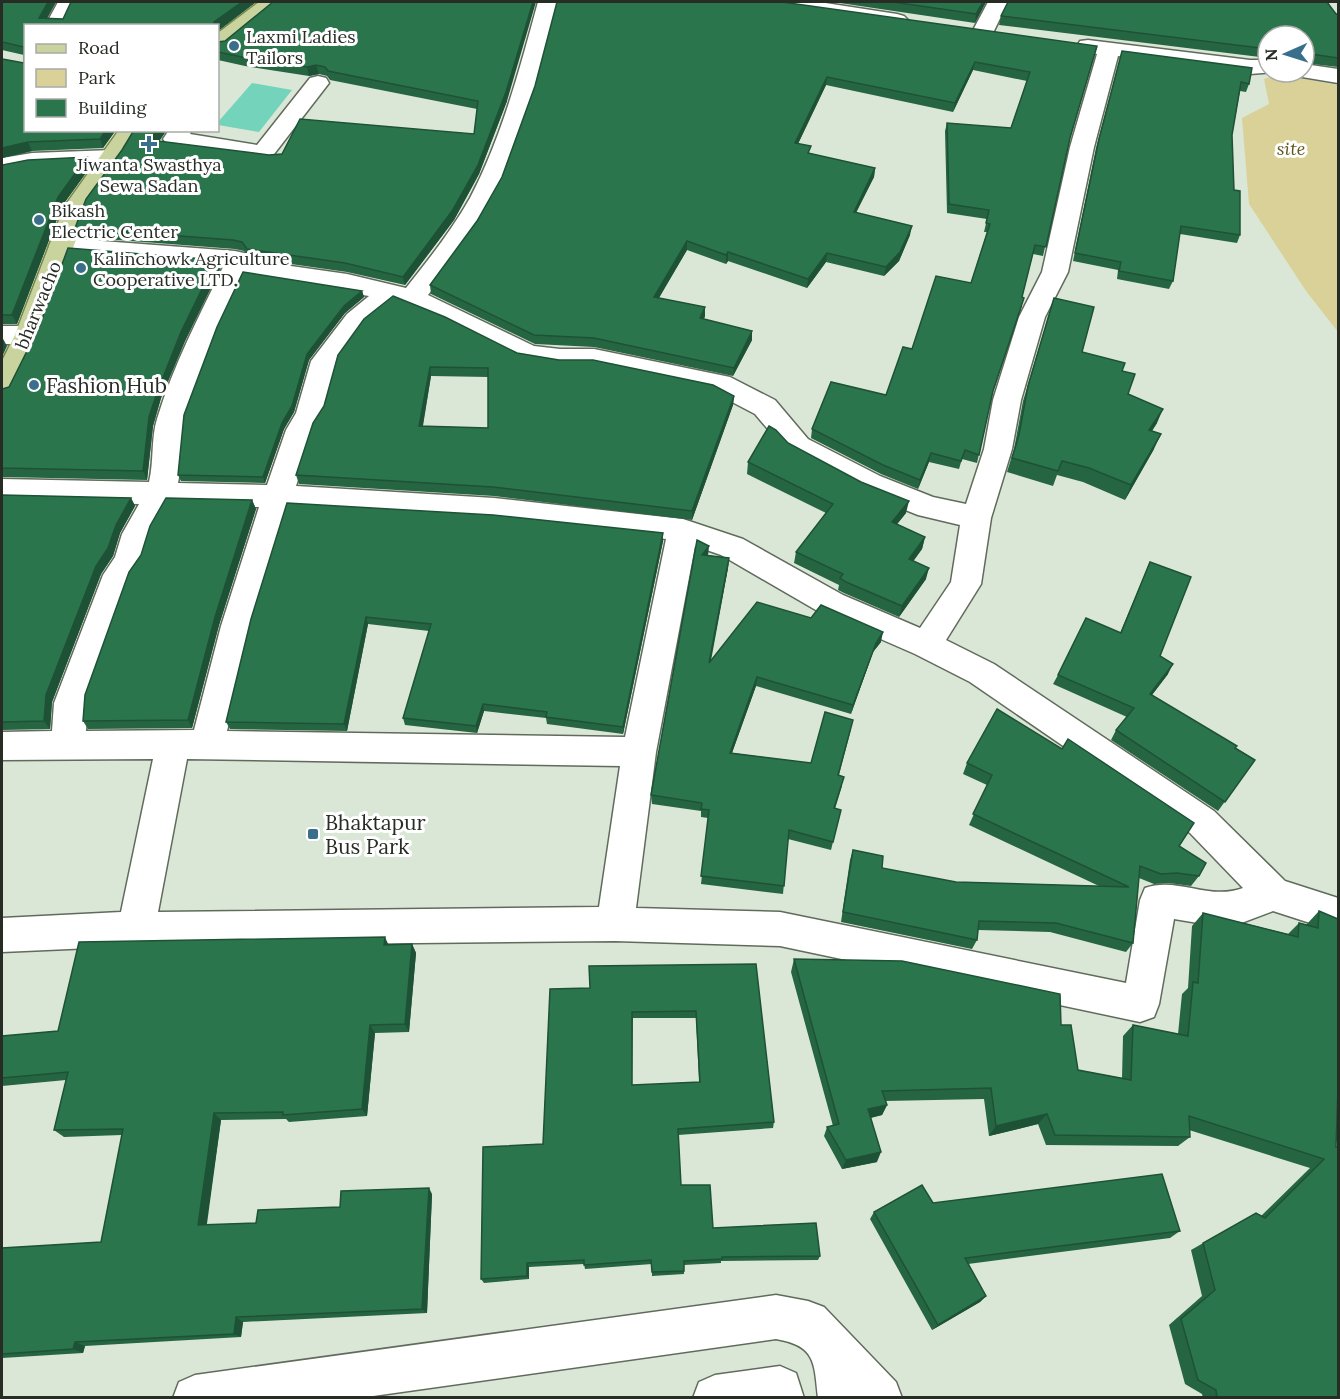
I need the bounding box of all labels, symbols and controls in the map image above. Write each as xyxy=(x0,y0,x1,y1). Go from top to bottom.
legend xyxy=(24,24,219,132)
north arrow xyxy=(1256,24,1316,84)
place label: Laxmi Ladies Tailors xyxy=(246,25,356,69)
text: Road xyxy=(78,36,120,59)
marker: Laxmi Ladies Tailors xyxy=(227,39,241,53)
text: N xyxy=(1261,48,1281,61)
text: Park xyxy=(78,66,116,89)
text: Building xyxy=(78,96,148,119)
marker: Jiwanta Swasthya Sewa Sadan xyxy=(142,137,156,151)
park label: site xyxy=(1277,137,1305,160)
place label: Jiwanta Swasthya Sewa Sadan xyxy=(75,153,222,197)
place label: Bikash Electric Center xyxy=(51,199,178,243)
marker: Bikash Electric Center xyxy=(32,213,46,227)
place label: Kalinchowk Agriculture Cooperative LTD. xyxy=(93,247,290,291)
street label: bharwacho xyxy=(10,258,66,352)
marker: Kalinchowk Agriculture Cooperative LTD. xyxy=(74,261,88,275)
place label: Fashion Hub xyxy=(46,372,167,399)
marker: Fashion Hub xyxy=(27,378,41,392)
place label: Bhaktapur Bus Park xyxy=(325,809,426,860)
marker: Bhaktapur Bus Park xyxy=(306,827,320,841)

